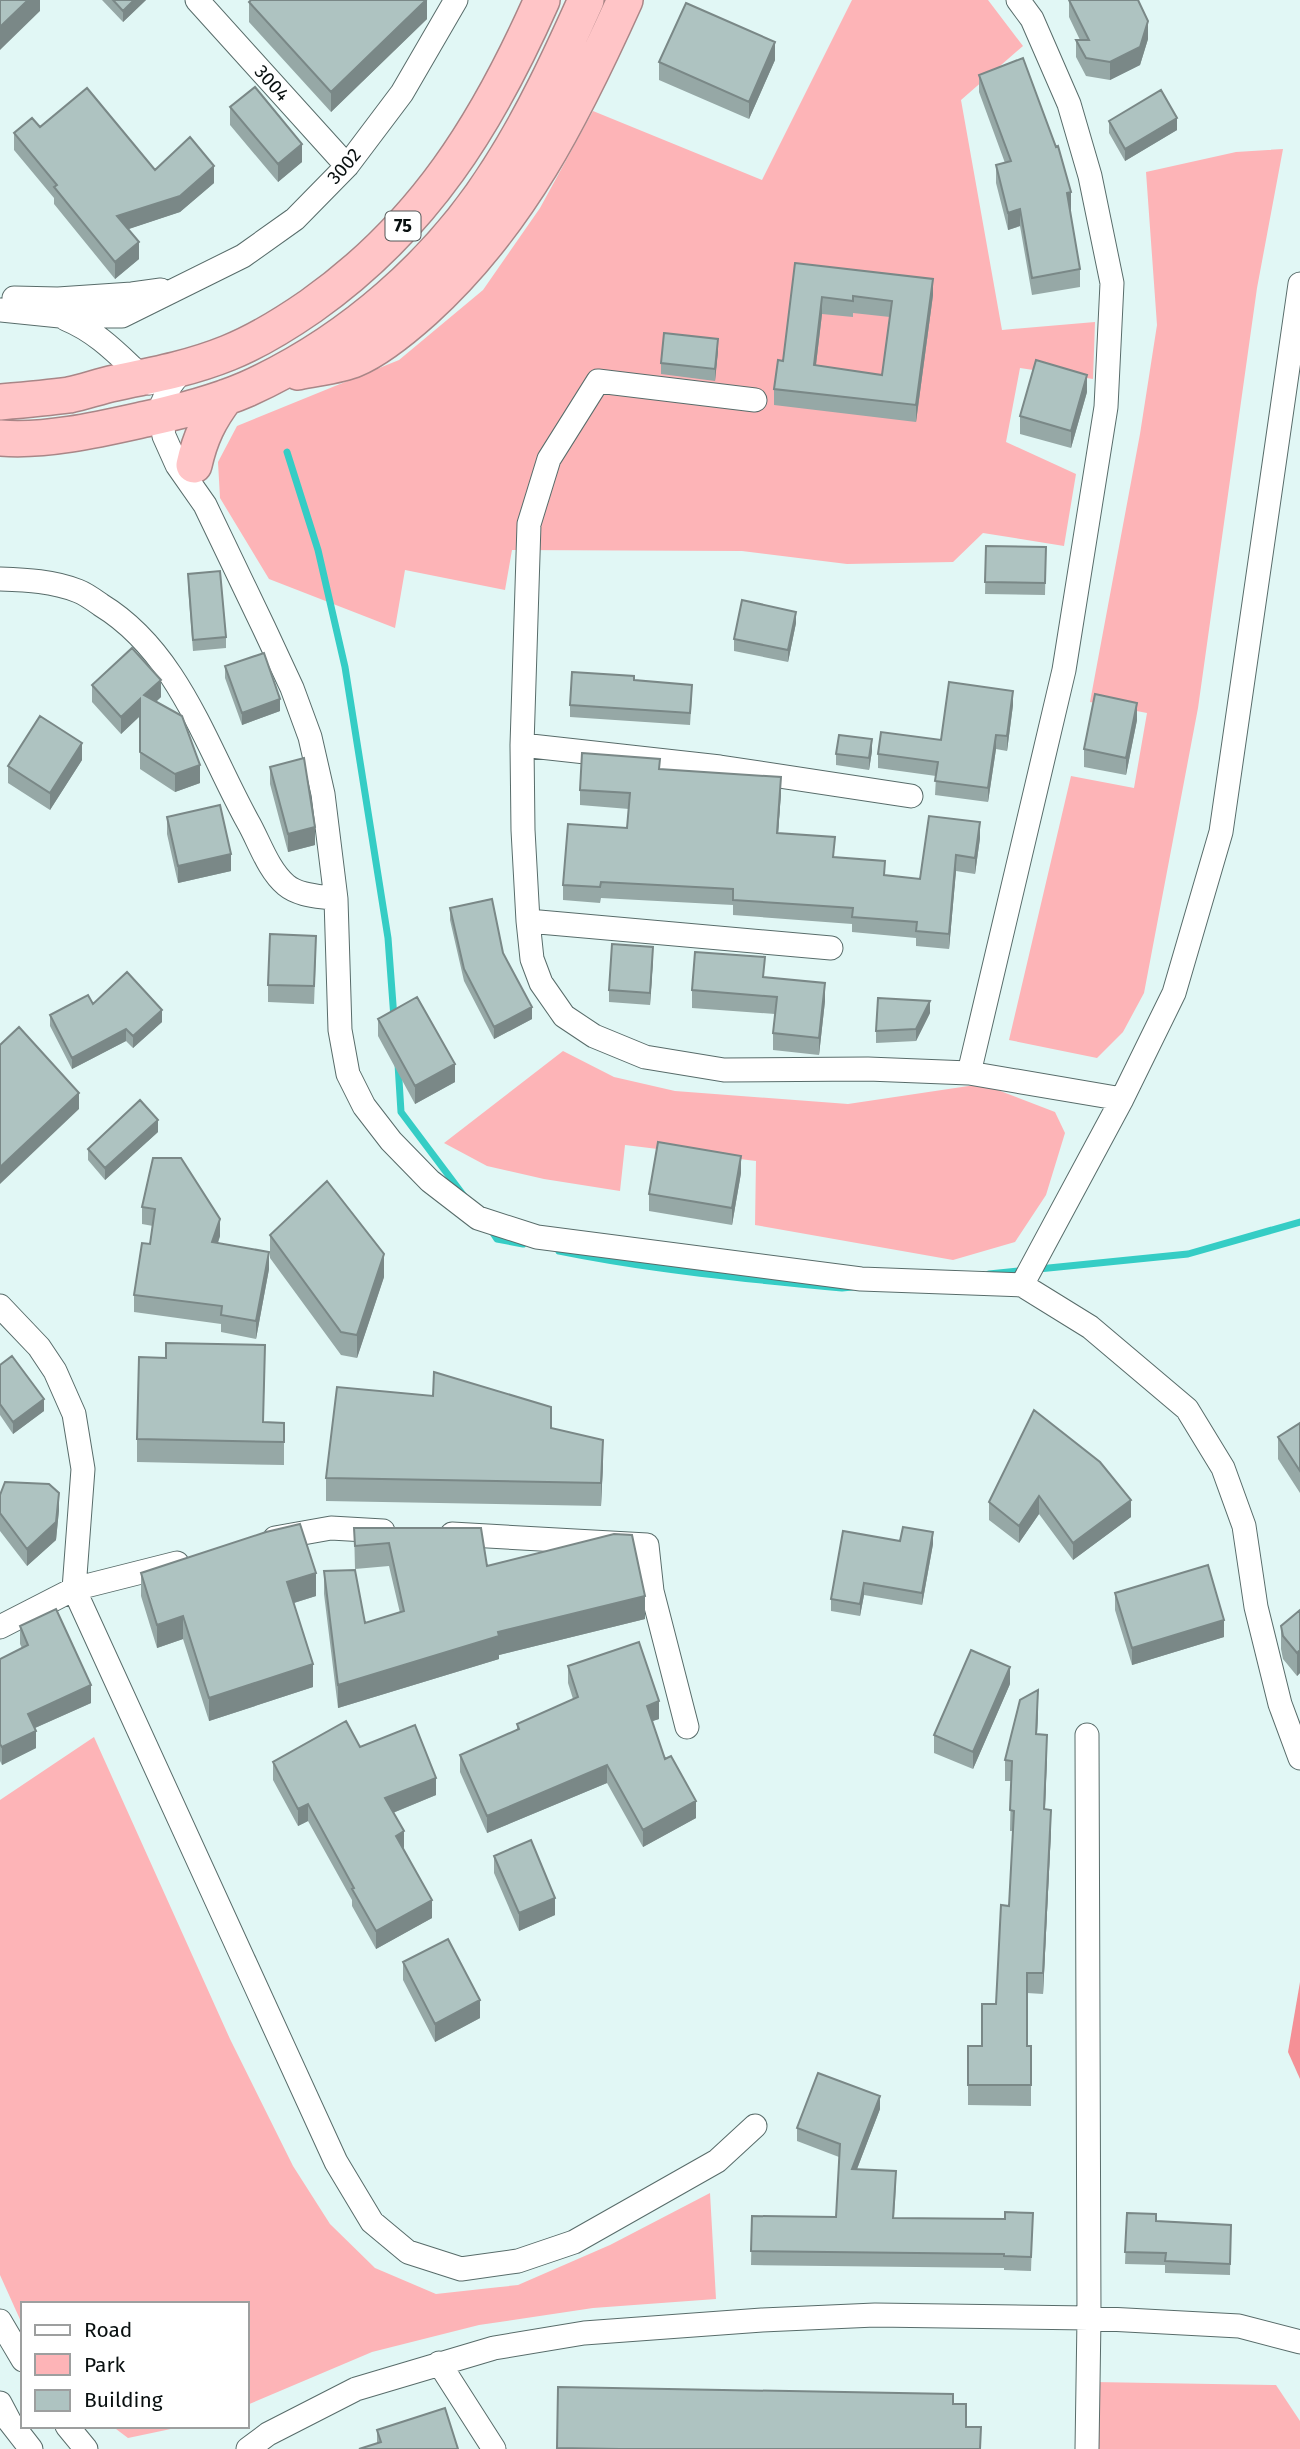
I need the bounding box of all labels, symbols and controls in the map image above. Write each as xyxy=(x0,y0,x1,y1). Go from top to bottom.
street label: 3004 xyxy=(250,60,294,106)
street label: 3002 xyxy=(322,143,366,189)
road number: 75 xyxy=(386,211,420,240)
legend xyxy=(21,2302,248,2428)
text: Road xyxy=(84,2317,132,2343)
text: Park xyxy=(84,2352,126,2378)
text: Building xyxy=(84,2387,163,2413)

